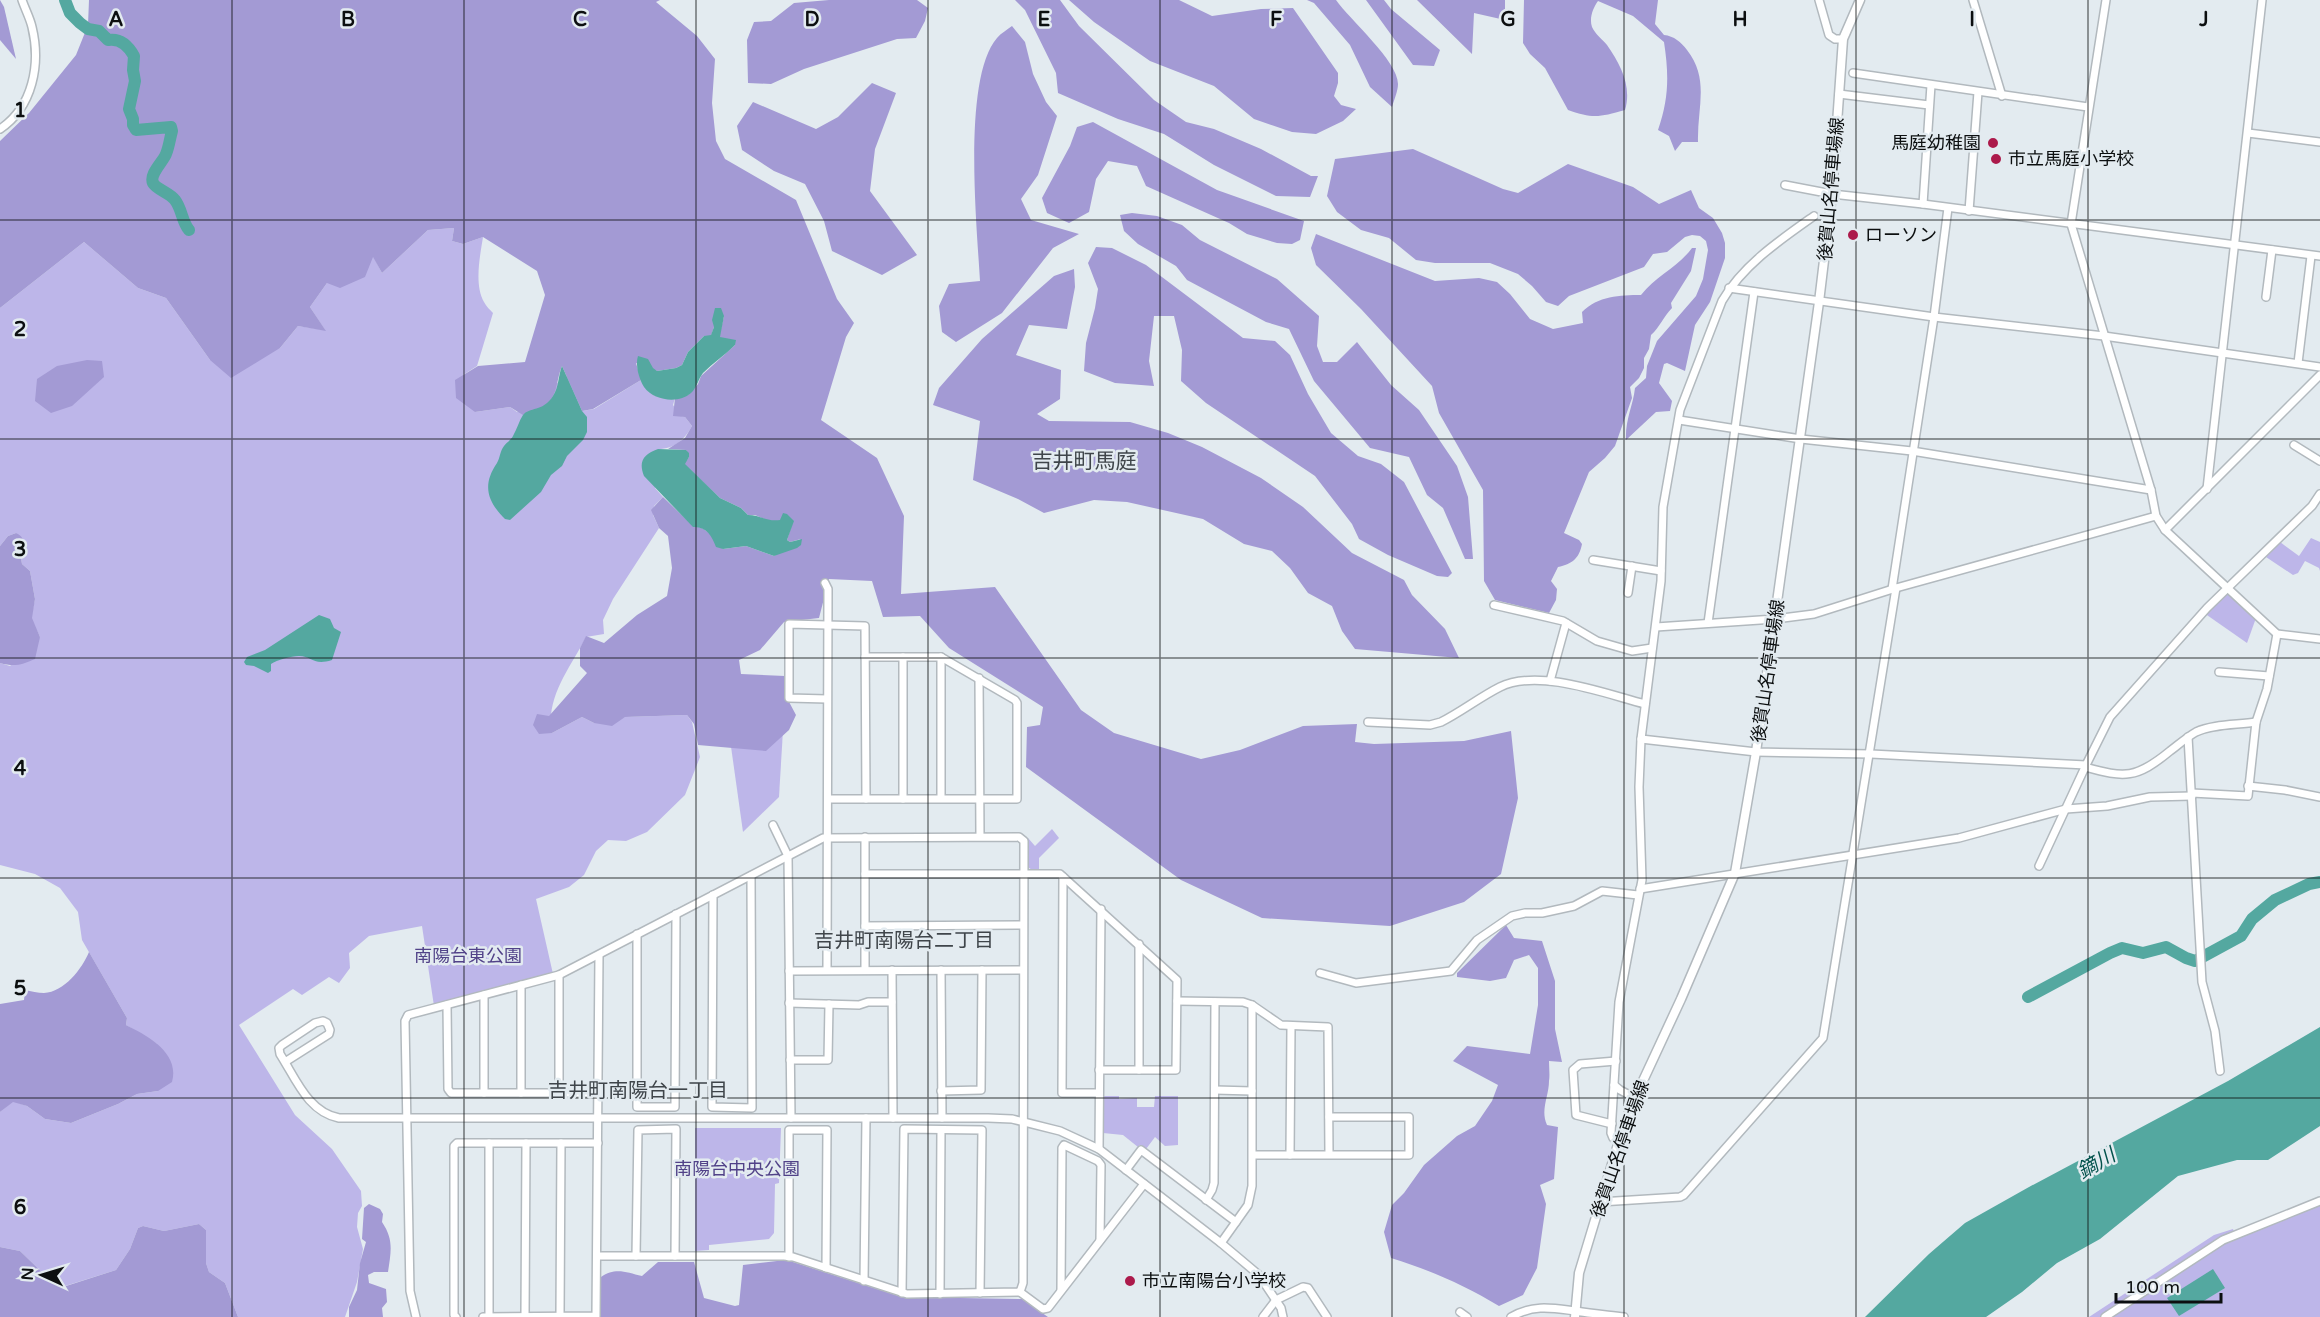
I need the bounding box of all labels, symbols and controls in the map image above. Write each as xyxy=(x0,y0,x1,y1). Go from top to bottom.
text: A xyxy=(109,8,124,32)
text: B xyxy=(341,8,355,32)
text: C xyxy=(573,8,587,32)
text: D xyxy=(804,8,820,32)
text: E xyxy=(1038,8,1051,32)
text: F xyxy=(1270,8,1282,32)
text: G xyxy=(1500,8,1516,32)
text: H xyxy=(1732,8,1748,32)
text: I xyxy=(1969,8,1975,32)
text: J xyxy=(2198,8,2209,32)
text: 1 xyxy=(14,99,26,123)
street label: 後賀山名停車場線 xyxy=(1814,116,1848,262)
place label: 馬庭幼稚園 xyxy=(1891,132,1981,154)
marker: 馬庭幼稚園 xyxy=(1986,136,2000,150)
place label: 市立馬庭小学校 xyxy=(2008,148,2134,170)
marker: 市立馬庭小学校 xyxy=(1989,152,2003,166)
place label: ローソン xyxy=(1865,224,1937,246)
marker: ローソン xyxy=(1846,228,1860,242)
text: 2 xyxy=(14,318,26,342)
district label: 吉井町馬庭 xyxy=(1032,449,1137,474)
text: 3 xyxy=(14,538,26,562)
street label: 後賀山名停車場線 xyxy=(1747,598,1789,744)
text: 4 xyxy=(14,757,27,781)
district label: 吉井町南陽台二丁目 xyxy=(814,929,994,953)
park label: 南陽台東公園 xyxy=(414,945,522,967)
text: 5 xyxy=(14,977,26,1001)
street label: 後賀山名停車場線 xyxy=(1586,1077,1654,1221)
district label: 吉井町南陽台一丁目 xyxy=(548,1079,728,1103)
water label: 鏑川 xyxy=(2073,1142,2122,1184)
park label: 南陽台中央公園 xyxy=(674,1158,800,1180)
text: 6 xyxy=(14,1196,26,1220)
north arrow xyxy=(12,1245,72,1305)
scale bar xyxy=(2116,1266,2221,1304)
text: N xyxy=(18,1267,38,1281)
place label: 市立南陽台小学校 xyxy=(1142,1270,1286,1292)
marker: 市立南陽台小学校 xyxy=(1123,1274,1137,1288)
text: 100 m xyxy=(2125,1276,2180,1298)

